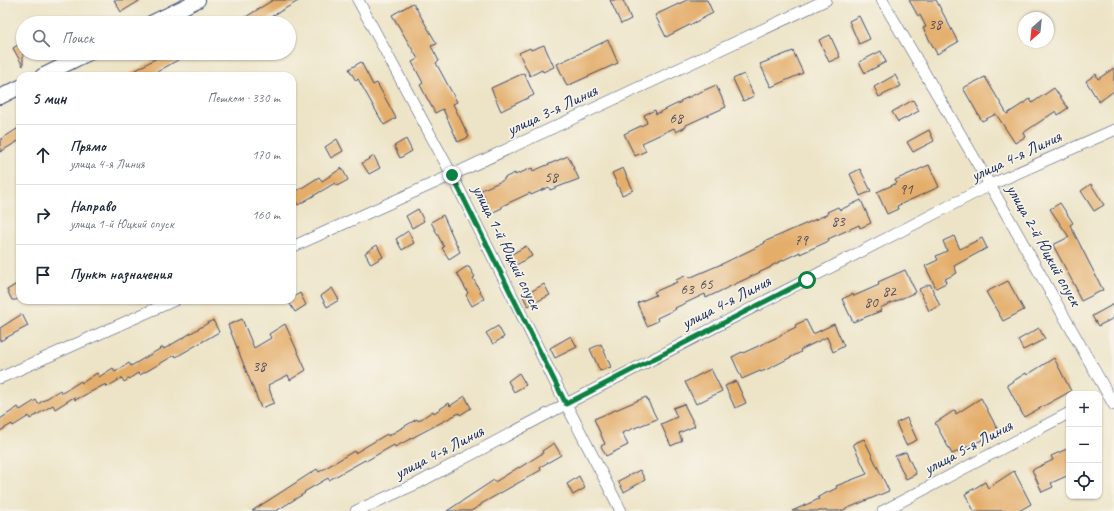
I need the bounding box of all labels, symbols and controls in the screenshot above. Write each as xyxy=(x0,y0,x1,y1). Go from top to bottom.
north arrow xyxy=(1018,12,1054,48)
house number: 38 xyxy=(928,15,943,34)
search box xyxy=(16,16,296,60)
icon: search xyxy=(30,27,52,49)
text: Поиск xyxy=(62,29,94,48)
street label: улица 3-я Линия xyxy=(503,80,601,140)
text: 5 мин xyxy=(32,88,66,109)
text: Пешком · 330 m xyxy=(207,90,280,106)
house number: 68 xyxy=(669,109,684,128)
street label: улица 4-я Линия xyxy=(967,126,1065,186)
text: Прямо xyxy=(70,137,106,156)
icon: ahead xyxy=(32,144,54,166)
text: 170 m xyxy=(252,147,280,163)
text: улица 4-я Линия xyxy=(70,156,144,172)
route end xyxy=(443,166,461,184)
house number: 58 xyxy=(544,168,559,187)
house number: 91 xyxy=(899,180,914,199)
street label: улица 2-й Юцкий спуск xyxy=(1001,180,1087,311)
street label: улица 1-й Юцкий спуск xyxy=(467,181,547,314)
text: Направо xyxy=(70,197,116,216)
icon: right xyxy=(32,204,54,226)
text: 160 m xyxy=(252,207,280,223)
house number: 83 xyxy=(831,212,846,231)
text: улица 1-й Юцкий спуск xyxy=(70,216,174,232)
house number: 79 xyxy=(794,231,809,250)
icon: arrive xyxy=(32,264,54,286)
text: Пункт назначения xyxy=(70,265,172,284)
street label: улица 4-я Линия xyxy=(677,270,775,334)
route start xyxy=(798,271,816,289)
house number: 65 xyxy=(699,275,714,294)
house number: 63 xyxy=(680,280,695,299)
house number: 82 xyxy=(882,282,897,301)
house number: 80 xyxy=(864,293,879,312)
house number: 38 xyxy=(252,357,267,376)
map controls xyxy=(1066,391,1102,499)
button: + xyxy=(1066,391,1102,427)
street label: улица 5-я Линия xyxy=(919,415,1017,480)
street label: улица 4-я Линия xyxy=(390,420,488,484)
button: − xyxy=(1066,427,1102,463)
button: locate xyxy=(1066,463,1102,499)

